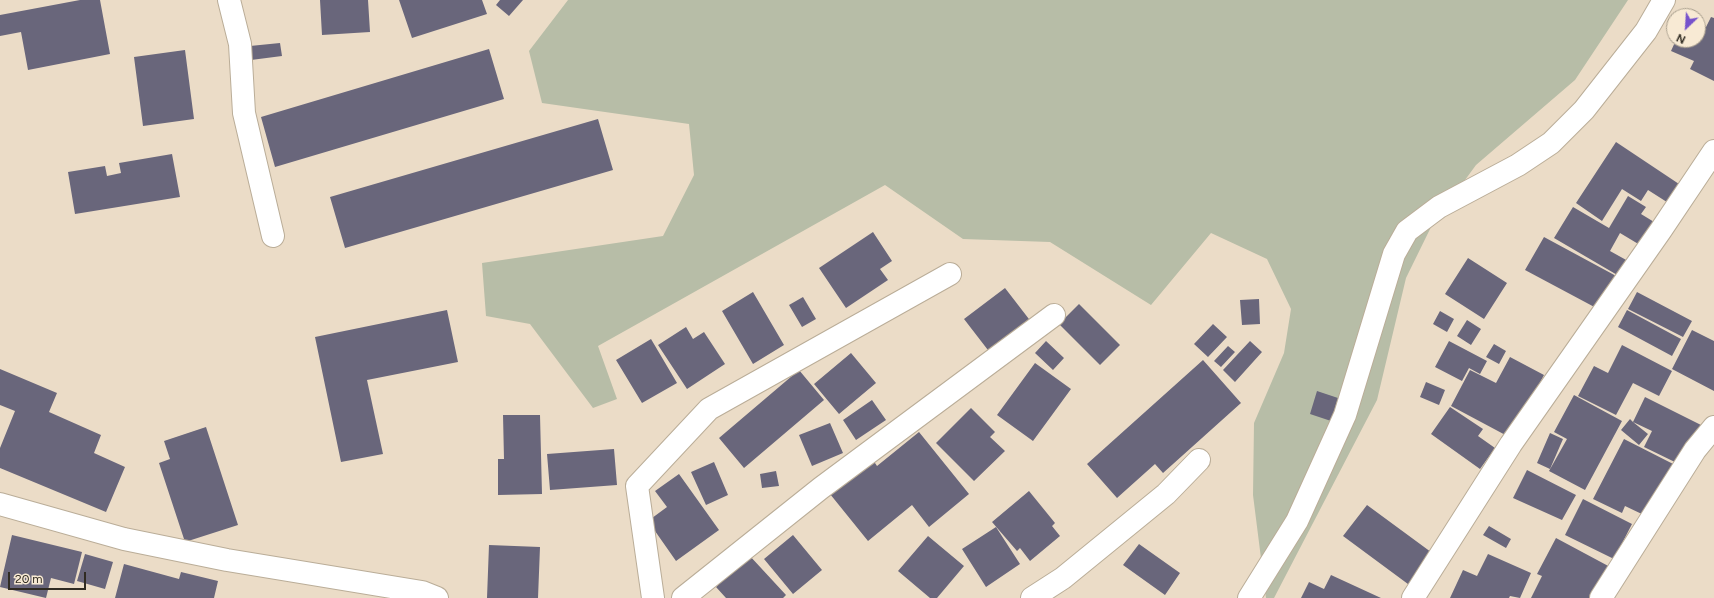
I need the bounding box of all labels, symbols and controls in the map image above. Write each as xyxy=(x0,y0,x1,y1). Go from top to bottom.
north arrow xyxy=(1666,8,1706,48)
text: N xyxy=(1675,31,1688,46)
scale bar xyxy=(10,564,88,590)
text: 20 m xyxy=(15,572,43,586)

